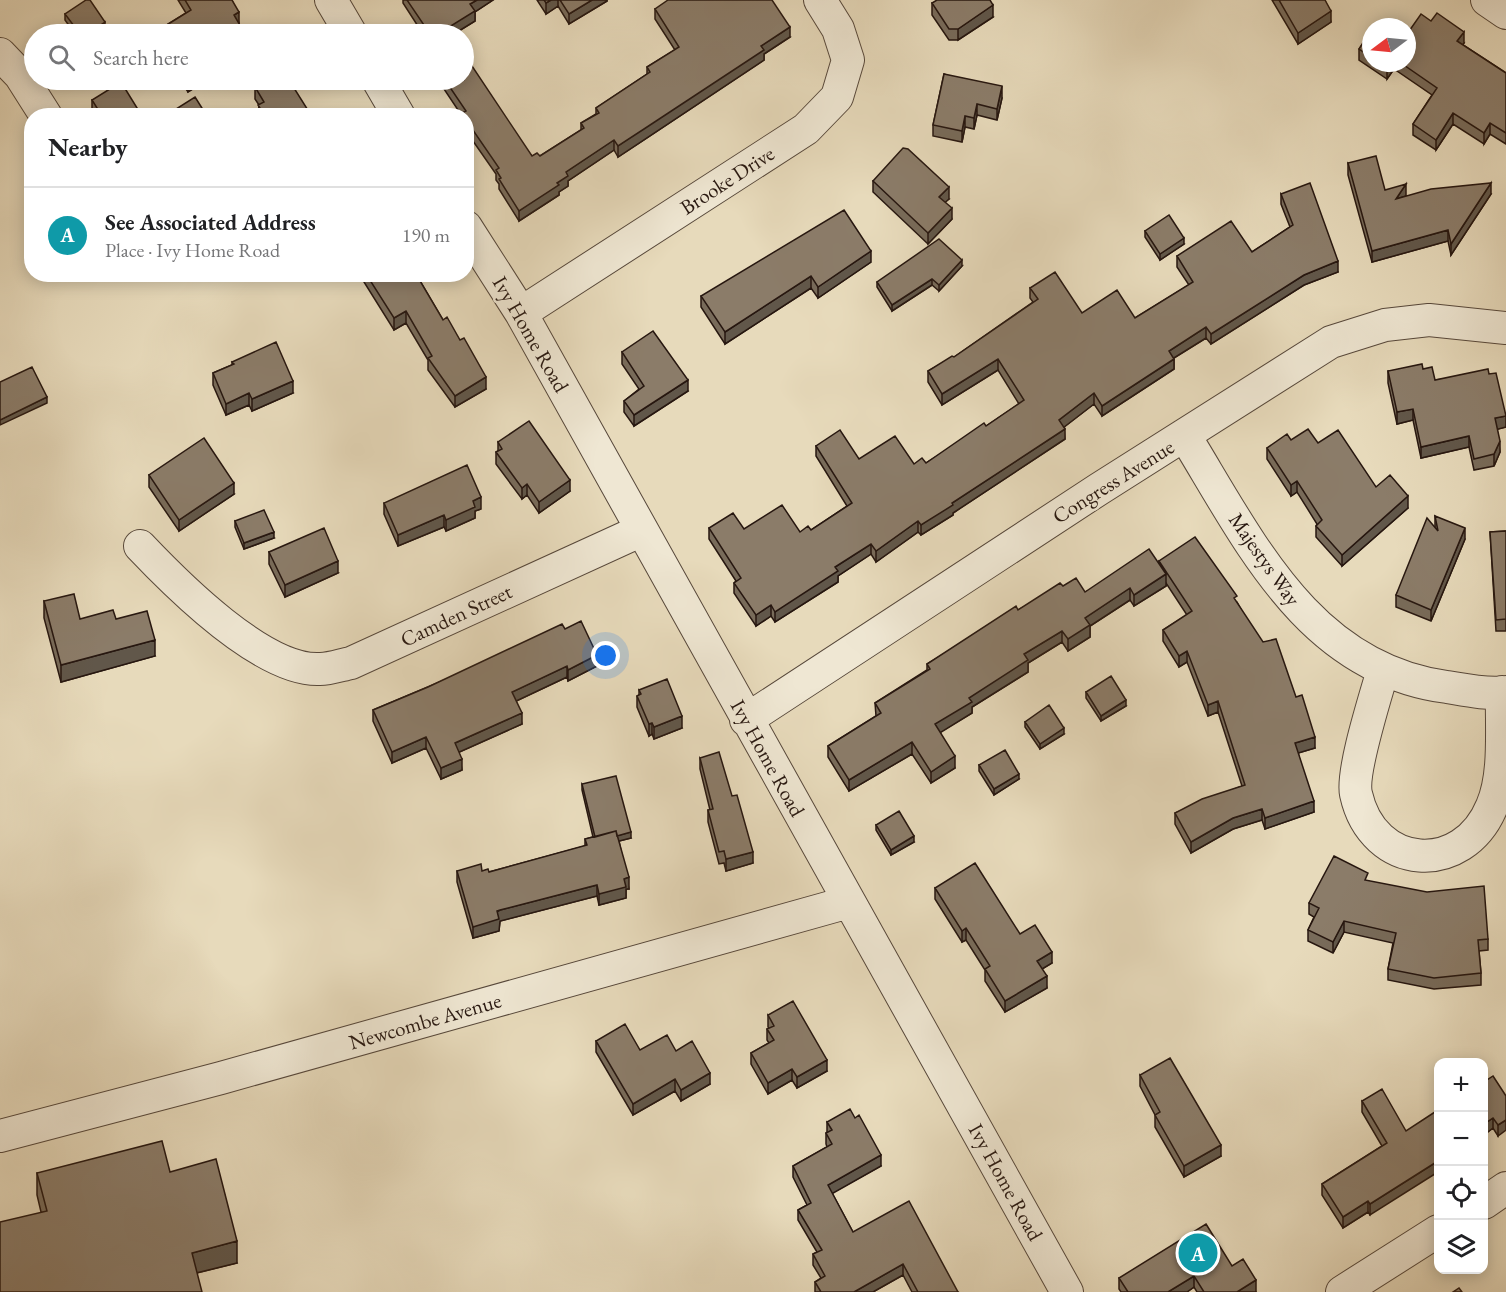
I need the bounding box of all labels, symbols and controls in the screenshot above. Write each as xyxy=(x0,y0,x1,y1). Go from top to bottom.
north arrow xyxy=(1362,18,1416,72)
search box xyxy=(24,24,474,90)
icon: search xyxy=(45,41,78,74)
text: Search here xyxy=(93,43,188,72)
text: Nearby xyxy=(48,130,128,164)
street label: Brooke Drive xyxy=(675,140,779,220)
text: See Associated Address xyxy=(105,208,316,237)
text: A xyxy=(60,222,75,248)
text: 190 m xyxy=(402,222,450,248)
text: Place · Ivy Home Road xyxy=(105,237,280,263)
street label: Ivy Home Road xyxy=(487,271,575,397)
street label: Congress Avenue xyxy=(1047,433,1179,529)
street label: Majestys Way xyxy=(1223,507,1307,611)
street label: Camden Street xyxy=(396,577,516,653)
your location xyxy=(591,641,620,670)
street label: Ivy Home Road xyxy=(725,695,811,822)
street label: Newcombe Avenue xyxy=(346,986,504,1056)
map controls xyxy=(1434,1058,1488,1274)
button: + xyxy=(1434,1058,1488,1112)
button: − xyxy=(1434,1112,1488,1166)
street label: Ivy Home Road xyxy=(963,1119,1049,1246)
button: locate xyxy=(1434,1166,1488,1220)
button: layers xyxy=(1434,1220,1488,1274)
pin: A xyxy=(1178,1230,1218,1276)

